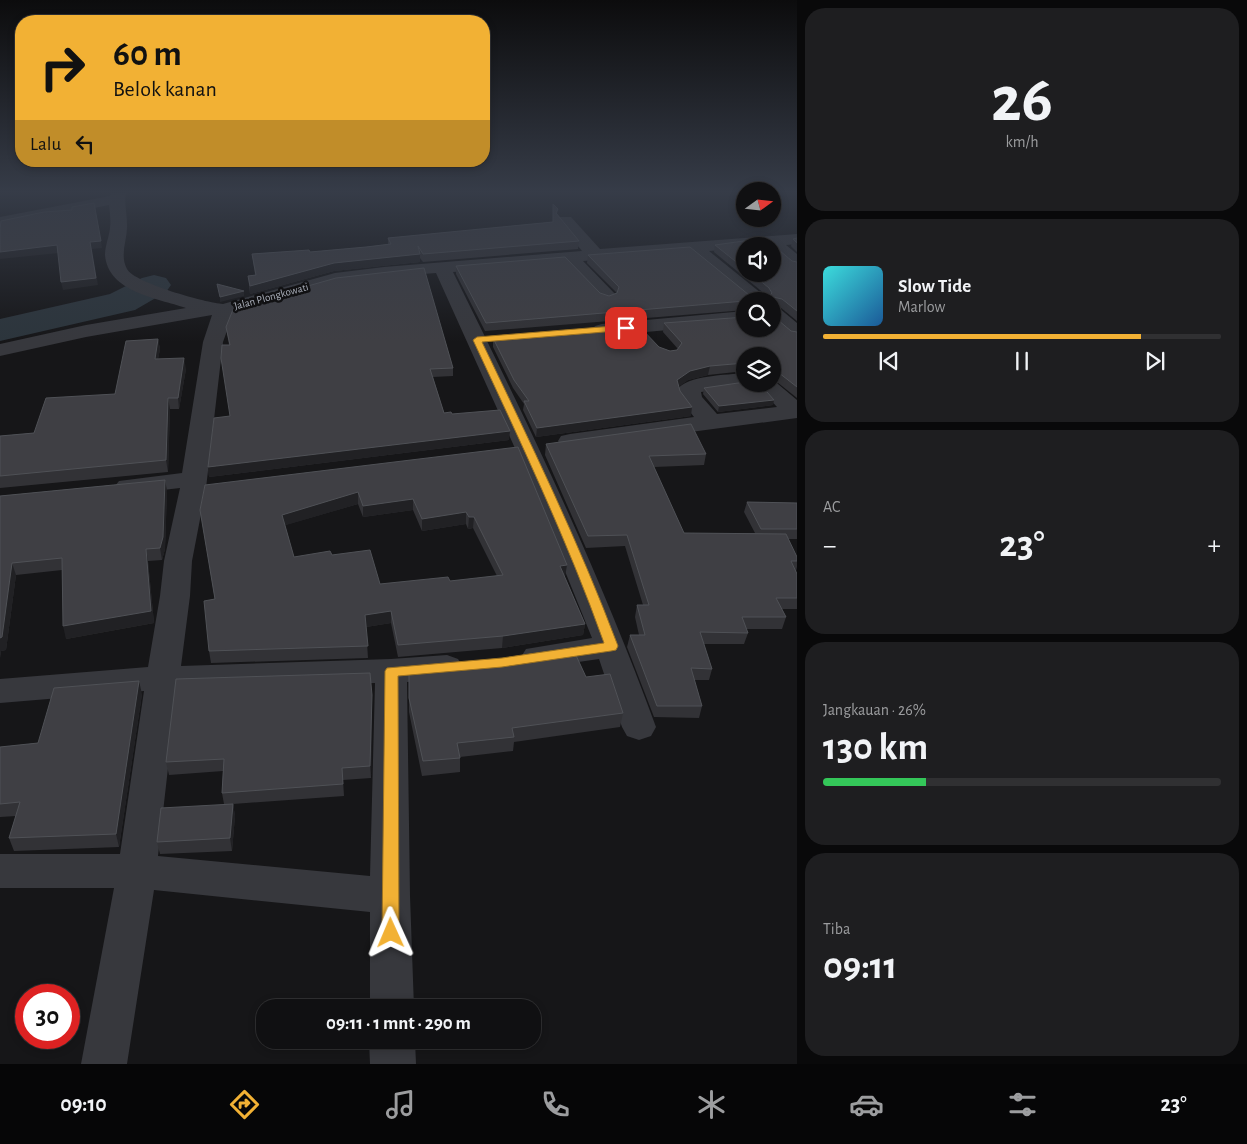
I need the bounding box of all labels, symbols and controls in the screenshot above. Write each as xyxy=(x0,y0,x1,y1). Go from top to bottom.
icon: right xyxy=(30,35,95,100)
text: 60 m xyxy=(113,37,182,72)
text: 26 xyxy=(991,68,1053,133)
text: Belok kanan xyxy=(113,78,217,100)
icon: left xyxy=(71,130,99,158)
text: km/h xyxy=(1005,134,1039,150)
text: Lalu xyxy=(30,135,61,154)
north arrow xyxy=(736,182,781,228)
map controls xyxy=(736,182,781,392)
button: sound xyxy=(736,237,781,282)
text: Slow Tide xyxy=(898,277,971,296)
street label: Jalan Plongkowati xyxy=(233,281,310,312)
button: search xyxy=(736,292,781,337)
text: Marlow xyxy=(898,299,945,315)
pin xyxy=(605,307,647,349)
icon: arrive xyxy=(612,314,640,342)
button: layers xyxy=(736,347,781,392)
icon: previous xyxy=(875,347,903,375)
icon: pause xyxy=(1008,347,1036,375)
icon: next xyxy=(1141,347,1169,375)
text: AC xyxy=(823,499,840,515)
text: 23° xyxy=(999,526,1045,564)
text: − xyxy=(823,532,836,560)
text: + xyxy=(1208,532,1221,560)
text: Jangkauan · 26% xyxy=(823,702,926,718)
text: 130 km xyxy=(823,729,928,767)
position arrow xyxy=(364,906,416,958)
text: Tiba xyxy=(823,921,850,937)
text: 09:11 xyxy=(823,948,897,986)
speed limit sign: 30 xyxy=(15,984,80,1049)
text: 09:11 · 1 mnt · 290 m xyxy=(326,1014,471,1033)
icon: directions xyxy=(227,1087,262,1122)
icon: music xyxy=(383,1087,418,1122)
icon: phone xyxy=(538,1087,573,1122)
icon: climate xyxy=(694,1087,729,1122)
icon: car xyxy=(849,1087,884,1122)
icon: filters xyxy=(1005,1087,1040,1122)
text: 09:10 xyxy=(60,1093,107,1115)
text: 23° xyxy=(1160,1093,1187,1115)

